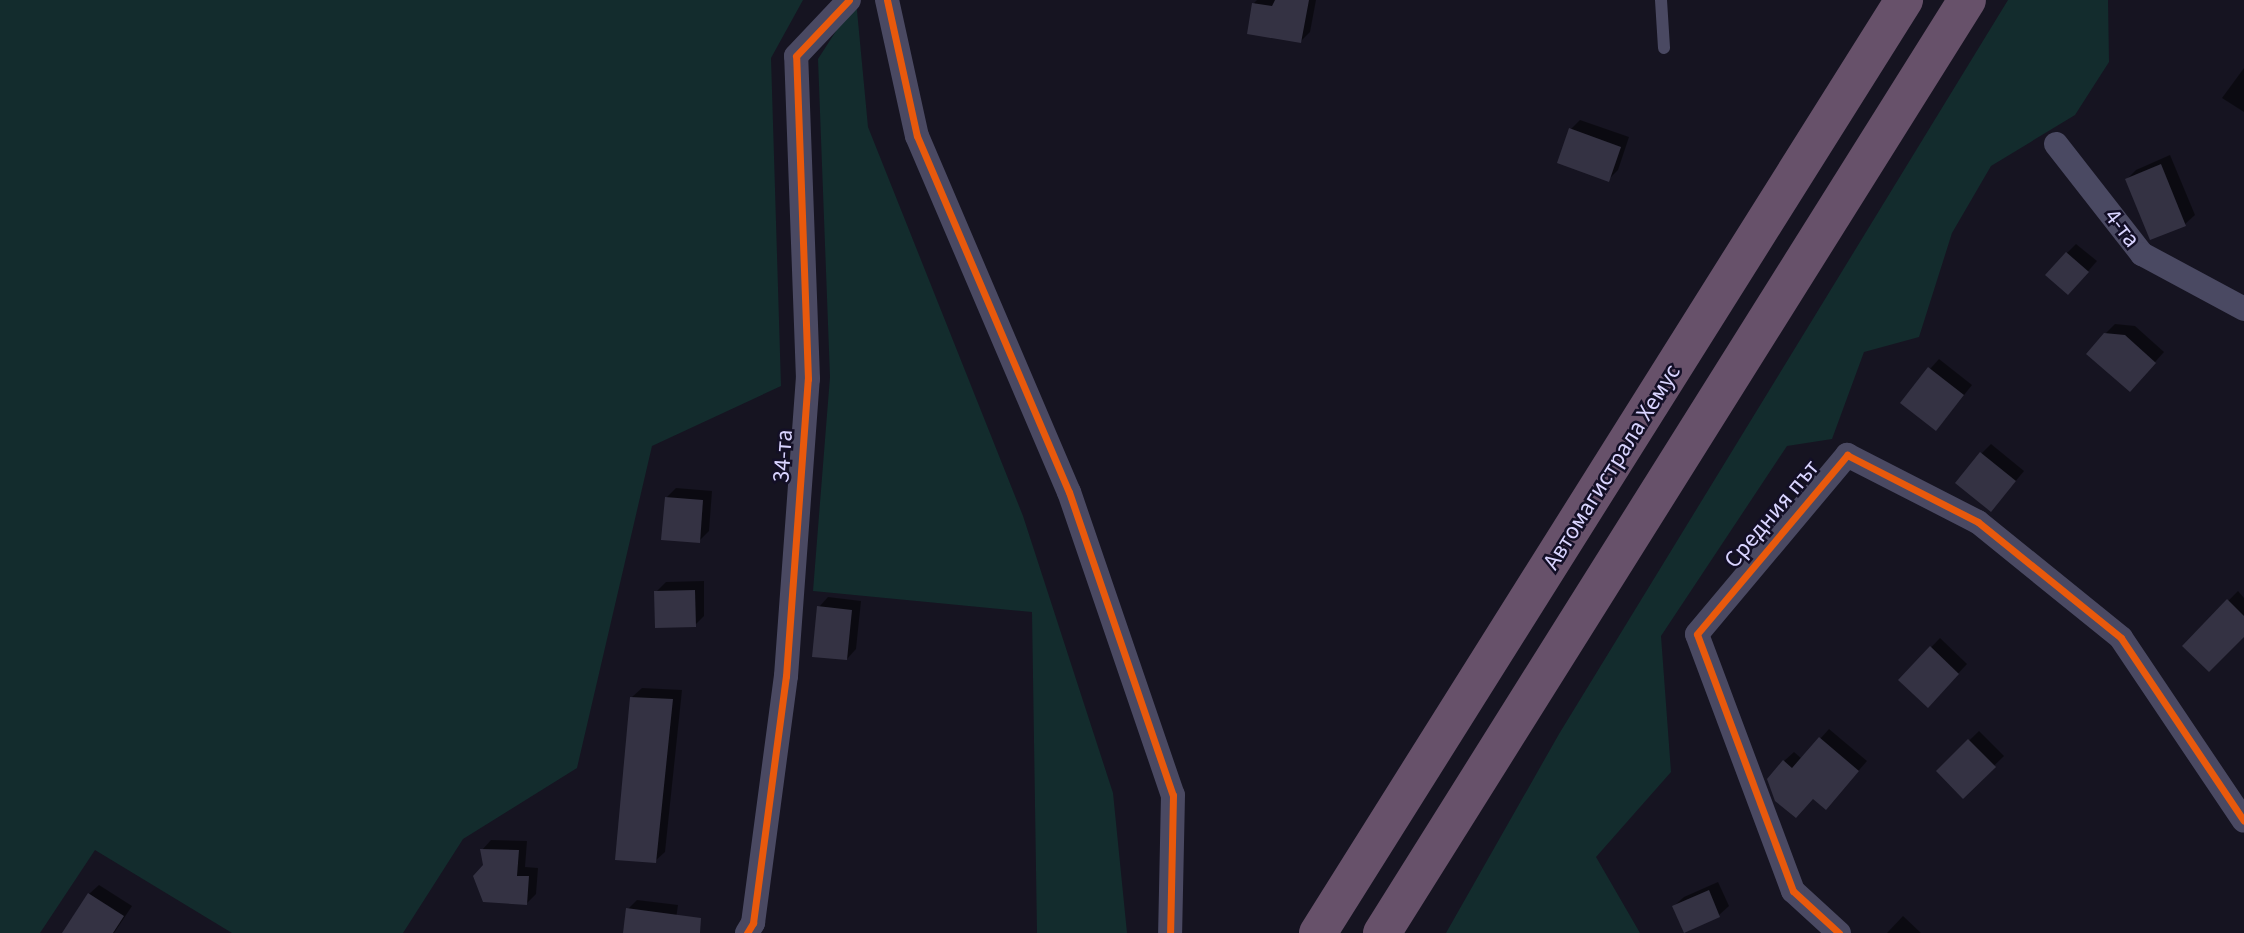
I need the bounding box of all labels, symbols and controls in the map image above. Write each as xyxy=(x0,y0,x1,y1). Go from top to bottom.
street label: 4-та xyxy=(2098,203,2146,253)
street label: Автомагистрала Хемус xyxy=(1537,359,1687,575)
street label: 34-та xyxy=(767,428,799,484)
street label: Средния път xyxy=(1718,454,1826,574)

